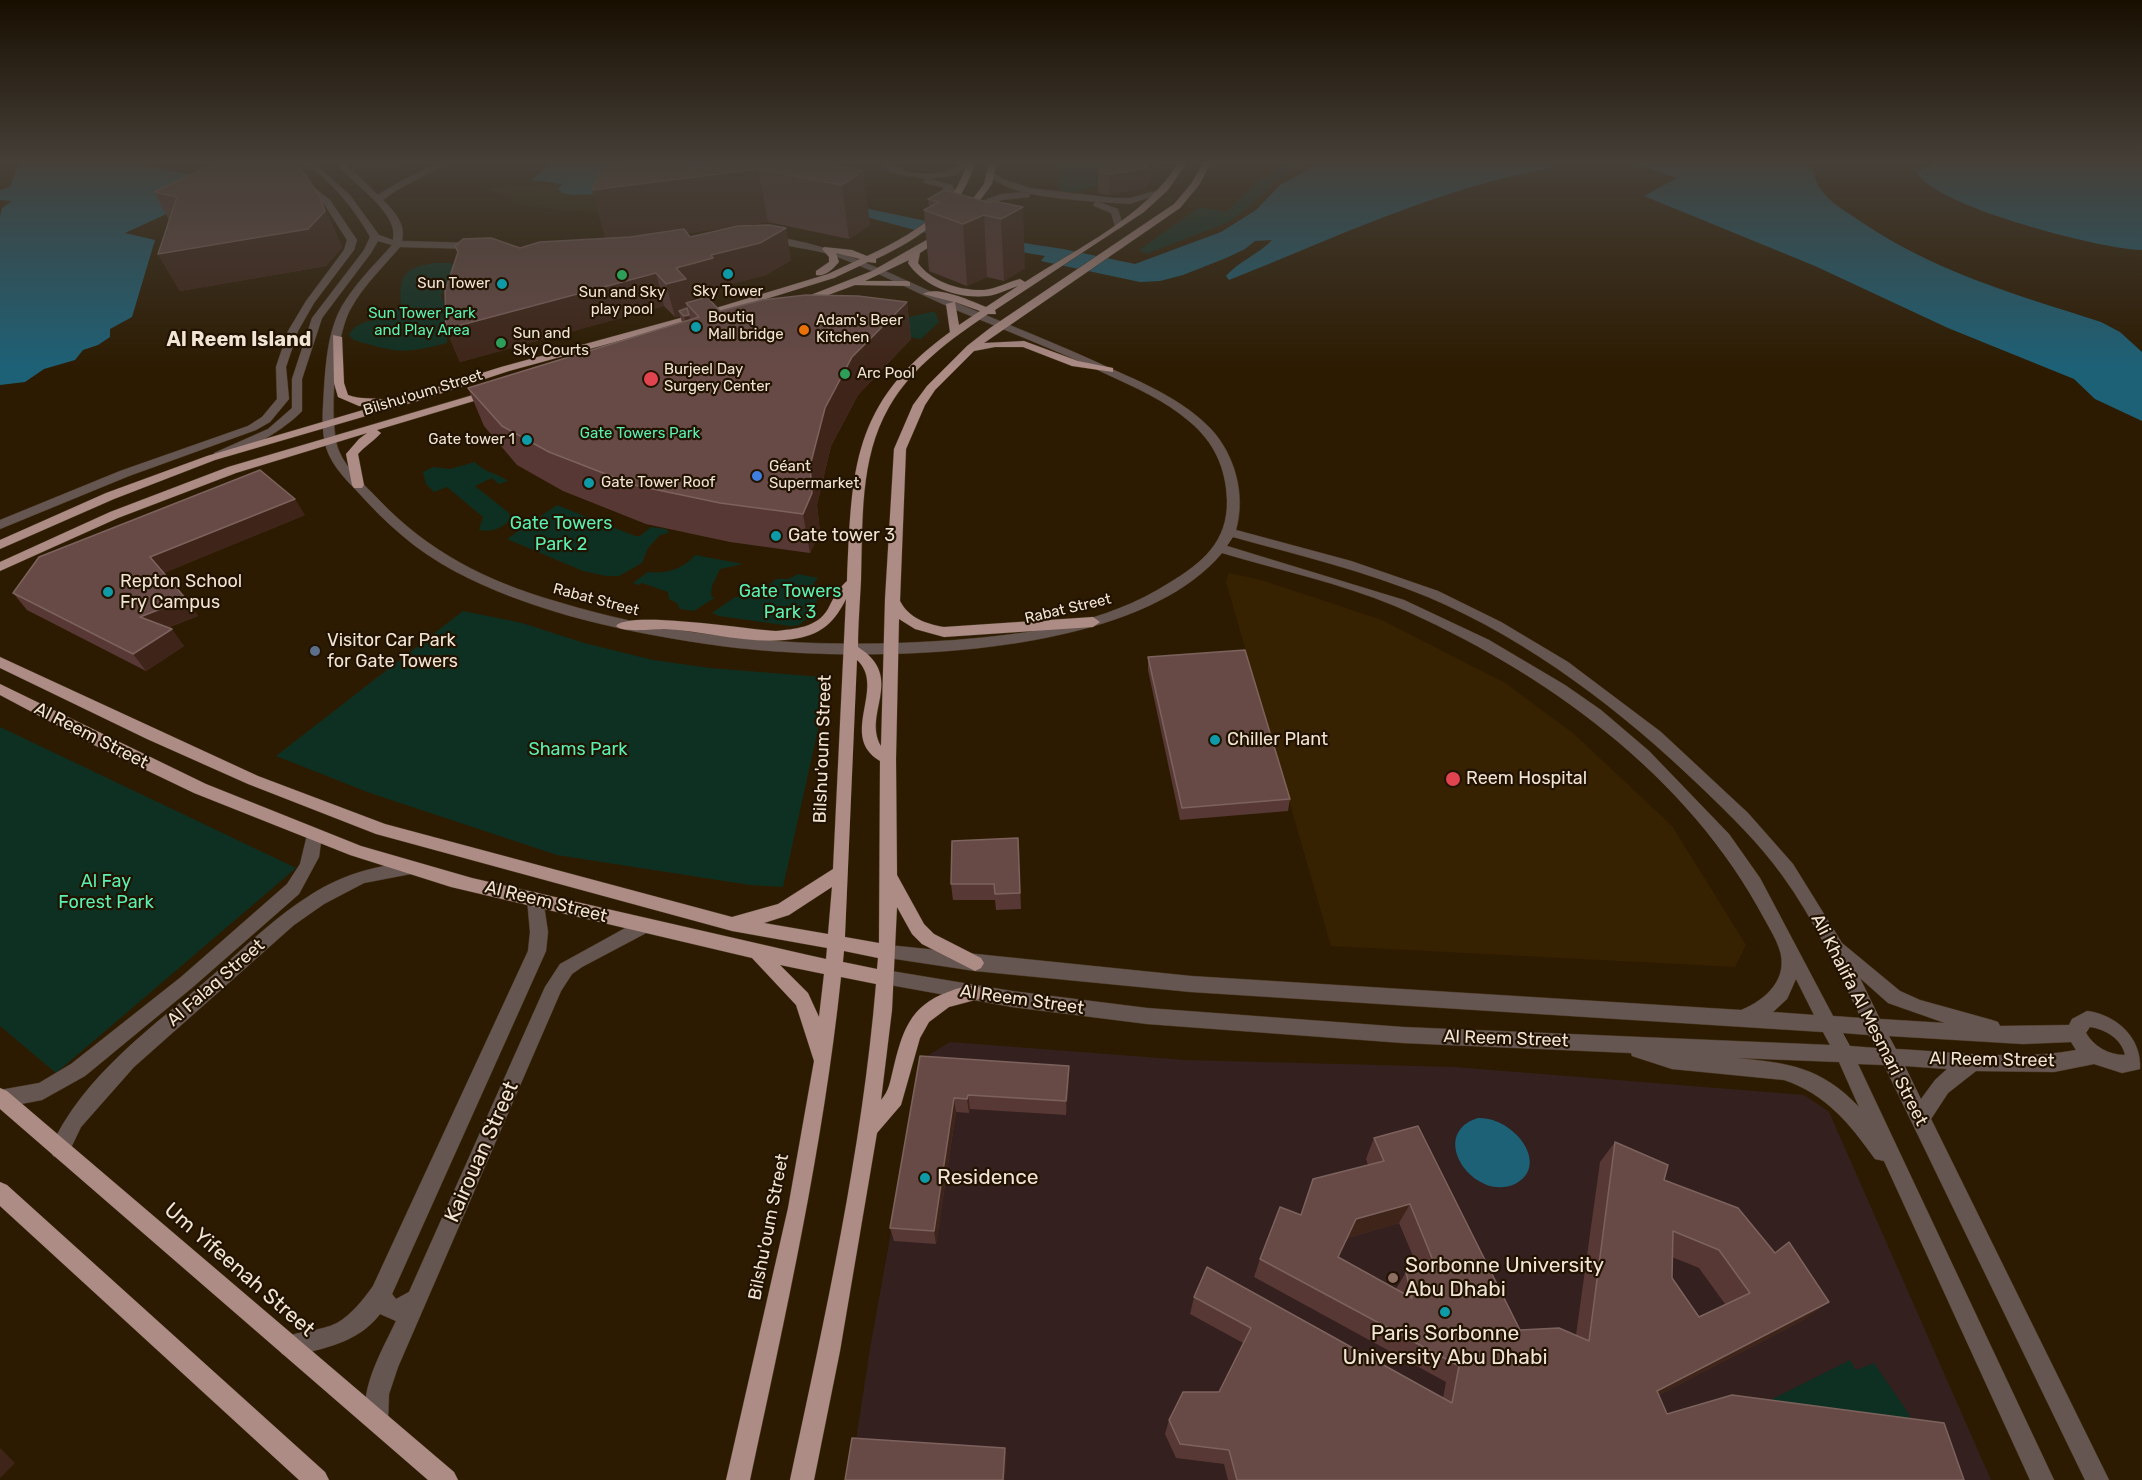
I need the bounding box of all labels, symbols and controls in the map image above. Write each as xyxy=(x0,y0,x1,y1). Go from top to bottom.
marker: Sky Tower xyxy=(721,267,735,281)
marker: Sun and Sky play pool xyxy=(615,268,629,282)
place label: Sun Tower xyxy=(417,275,490,293)
marker: Sun Tower xyxy=(495,277,509,291)
place label: Sky Tower xyxy=(693,283,763,301)
place label: Sun and Sky play pool xyxy=(579,284,665,319)
park label: Sun Tower Park and Play Area xyxy=(368,305,476,340)
place label: Boutiq Mall bridge xyxy=(708,309,784,344)
place label: Adam's Beer Kitchen xyxy=(816,312,903,347)
marker: Boutiq Mall bridge xyxy=(689,320,703,334)
marker: Adam's Beer Kitchen xyxy=(797,323,811,337)
place label: Sun and Sky Courts xyxy=(513,325,589,360)
district label: Al Reem Island xyxy=(167,328,311,352)
marker: Sun and Sky Courts xyxy=(494,336,508,350)
place label: Burjeel Day Surgery Center xyxy=(664,361,770,396)
place label: Arc Pool xyxy=(857,365,915,383)
street label: Bilshu'oum Street xyxy=(361,366,485,420)
marker: Arc Pool xyxy=(838,367,852,381)
marker: Burjeel Day Surgery Center xyxy=(642,370,660,388)
park label: Gate Towers Park xyxy=(580,425,700,443)
place label: Gate tower 1 xyxy=(428,431,515,449)
marker: Gate tower 1 xyxy=(520,433,534,447)
place label: Géant Supermarket xyxy=(769,458,859,493)
marker: Géant Supermarket xyxy=(750,469,764,483)
place label: Gate Tower Roof xyxy=(601,474,715,492)
marker: Gate Tower Roof xyxy=(582,476,596,490)
park label: Gate Towers Park 2 xyxy=(510,513,612,556)
place label: Gate tower 3 xyxy=(788,525,895,547)
marker: Gate tower 3 xyxy=(769,529,783,543)
place label: Repton School Fry Campus xyxy=(120,571,242,614)
street label: Rabat Street xyxy=(551,580,641,620)
park label: Gate Towers Park 3 xyxy=(739,581,841,624)
marker: Repton School Fry Campus xyxy=(101,585,115,599)
street label: Rabat Street xyxy=(1023,590,1113,628)
place label: Visitor Car Park for Gate Towers xyxy=(327,630,458,672)
marker: Visitor Car Park for Gate Towers xyxy=(308,644,322,658)
street label: Bilshu'oum Street xyxy=(810,674,836,824)
street label: Al Reem Street xyxy=(30,698,152,774)
place label: Chiller Plant xyxy=(1227,729,1328,751)
marker: Chiller Plant xyxy=(1208,733,1222,747)
park label: Shams Park xyxy=(528,739,628,761)
place label: Reem Hospital xyxy=(1466,768,1587,790)
marker: Reem Hospital xyxy=(1444,770,1462,788)
park label: Al Fay Forest Park xyxy=(58,871,154,914)
street label: Al Reem Street xyxy=(483,876,609,928)
street label: Ali Khalifa Al Mesmari Street xyxy=(1806,911,1932,1129)
street label: Al Falaq Street xyxy=(163,935,269,1031)
street label: Al Reem Street xyxy=(959,981,1085,1019)
street label: Al Reem Street xyxy=(1443,1026,1569,1052)
street label: Al Reem Street xyxy=(1929,1048,2055,1072)
street label: Kairouan Street xyxy=(440,1078,524,1226)
street label: Bilshu'oum Street xyxy=(744,1152,794,1302)
place label: Residence xyxy=(937,1165,1039,1191)
marker: Residence xyxy=(918,1171,932,1185)
street label: Um Yifeenah Street xyxy=(159,1198,319,1342)
place label: Sorbonne University Abu Dhabi xyxy=(1405,1253,1604,1303)
marker: Sorbonne University Abu Dhabi xyxy=(1386,1271,1400,1285)
marker: Paris Sorbonne University Abu Dhabi xyxy=(1438,1305,1452,1319)
place label: Paris Sorbonne University Abu Dhabi xyxy=(1342,1321,1548,1371)

